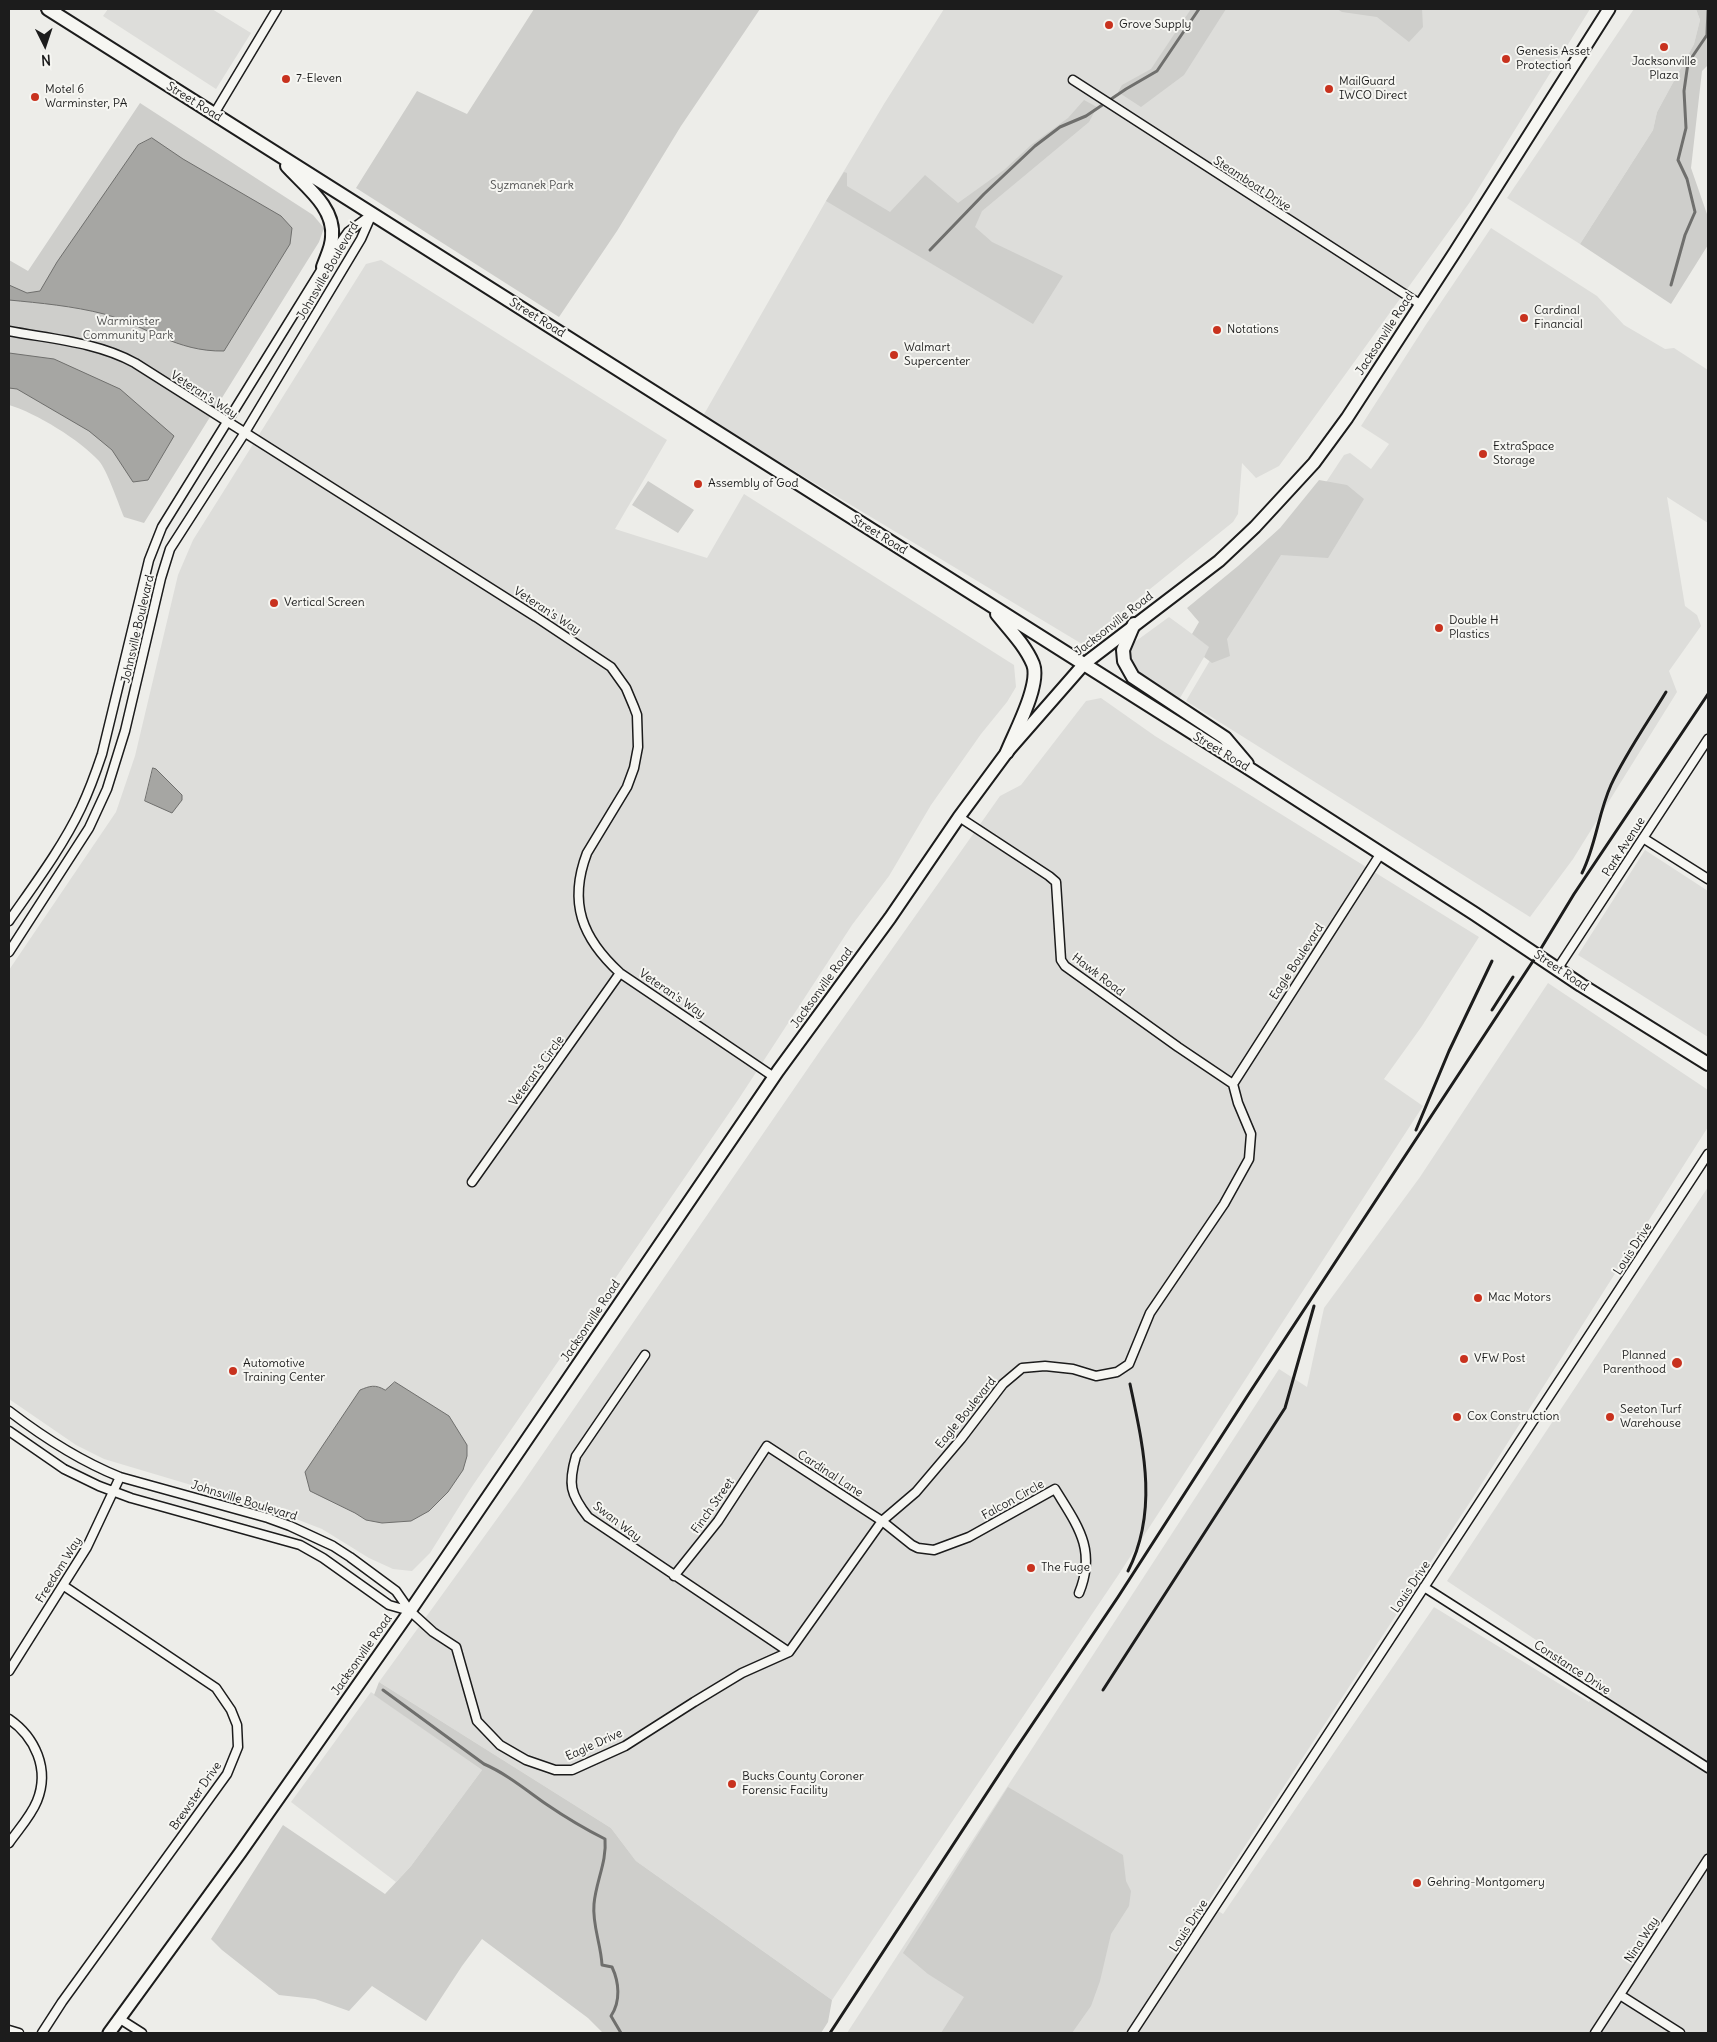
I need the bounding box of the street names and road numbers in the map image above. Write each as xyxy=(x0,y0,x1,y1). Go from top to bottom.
street label: Street Road xyxy=(163,79,225,125)
street label: Steamboat Drive xyxy=(1210,154,1294,214)
street label: Johnsville Boulevard xyxy=(294,220,362,322)
street label: Jacksonville Road xyxy=(1353,290,1417,378)
street label: Street Road xyxy=(506,295,568,341)
street label: Veteran's Way xyxy=(168,368,240,422)
street label: Street Road xyxy=(848,512,910,558)
street label: Johnsville Boulevard xyxy=(119,574,157,684)
street label: Veteran's Way xyxy=(511,584,583,638)
street label: Jacksonville Road xyxy=(1072,589,1156,659)
street label: Street Road xyxy=(1190,730,1252,774)
street label: Park Avenue xyxy=(1599,815,1649,879)
street label: Eagle Boulevard xyxy=(1267,921,1327,1003)
street label: Jacksonville Road xyxy=(788,945,856,1031)
street label: Street Road xyxy=(1531,947,1591,995)
street label: Hawk Road xyxy=(1069,951,1127,999)
street label: Veteran's Way xyxy=(636,967,708,1021)
street label: Veteran's Circle xyxy=(507,1033,567,1109)
street label: Louis Drive xyxy=(1611,1220,1655,1278)
street label: Jacksonville Road xyxy=(558,1277,624,1365)
street label: Eagle Boulevard xyxy=(933,1374,999,1452)
street label: Cardinal Lane xyxy=(795,1447,865,1501)
street label: Finch Street xyxy=(689,1476,737,1536)
street label: Falcon Circle xyxy=(979,1477,1047,1523)
street label: Johnsville Boulevard xyxy=(189,1478,299,1524)
street label: Swan Way xyxy=(590,1499,644,1545)
street label: Freedom Way xyxy=(33,1534,85,1606)
street label: Louis Drive xyxy=(1388,1558,1434,1616)
street label: Jacksonville Road xyxy=(329,1612,395,1698)
street label: Constance Drive xyxy=(1531,1638,1613,1698)
street label: Eagle Drive xyxy=(563,1726,625,1764)
street label: Brewster Drive xyxy=(167,1759,225,1833)
street label: Louis Drive xyxy=(1167,1897,1211,1955)
street label: Nina Way xyxy=(1622,1914,1662,1966)

